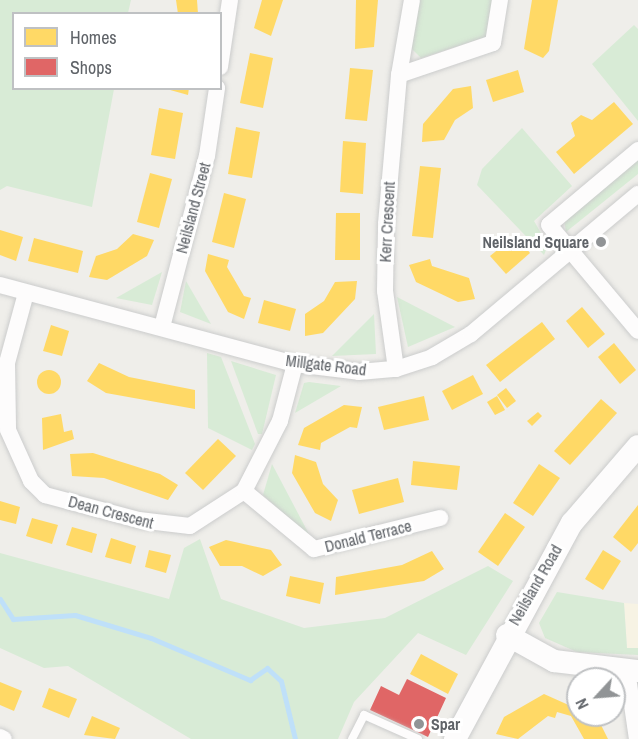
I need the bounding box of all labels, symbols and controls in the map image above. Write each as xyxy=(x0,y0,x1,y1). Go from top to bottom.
legend xyxy=(12,12,222,90)
text: Homes xyxy=(70,25,117,50)
text: Shops xyxy=(70,55,112,80)
street label: Neilsland Street xyxy=(172,160,214,256)
street label: Kerr Crescent xyxy=(375,181,399,263)
place label: Neilsland Square xyxy=(483,232,589,252)
marker: Neilsland Square xyxy=(594,235,608,249)
street label: Millgate Road xyxy=(285,351,367,379)
street label: Dean Crescent xyxy=(66,491,156,533)
street label: Donald Terrace xyxy=(323,516,413,556)
street label: Neilsland Road xyxy=(504,541,566,629)
north arrow xyxy=(566,667,626,727)
text: N xyxy=(570,695,594,713)
place label: Spar xyxy=(431,714,460,734)
marker: Spar xyxy=(412,717,426,731)

